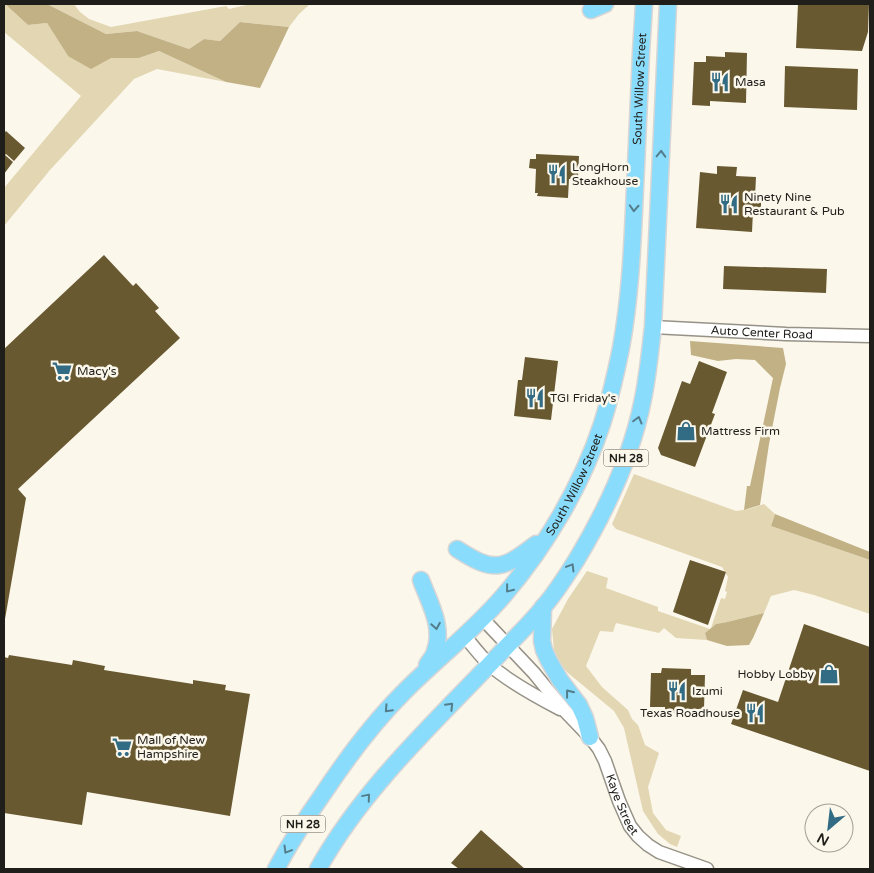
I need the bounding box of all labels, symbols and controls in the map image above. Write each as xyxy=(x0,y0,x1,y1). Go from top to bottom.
street label: South Willow Street xyxy=(630,32,649,145)
restaurant icon: Masa xyxy=(709,71,731,93)
place label: Masa xyxy=(735,75,766,89)
one-way arrow xyxy=(655,150,666,158)
place label: LongHorn Steakhouse xyxy=(572,160,638,188)
restaurant icon: LongHorn Steakhouse xyxy=(546,163,568,185)
place label: Ninety Nine Restaurant & Pub xyxy=(744,190,845,218)
restaurant icon: Ninety Nine Restaurant & Pub xyxy=(718,193,740,215)
one-way arrow xyxy=(629,204,639,212)
street label: Auto Center Road xyxy=(710,323,813,342)
supermarket icon: Macy's xyxy=(51,360,73,382)
place label: Macy's xyxy=(77,364,117,378)
restaurant icon: TGI Friday's xyxy=(524,387,546,409)
place label: TGI Friday's xyxy=(550,391,617,405)
one-way arrow xyxy=(632,416,642,424)
shop icon: Mattress Firm xyxy=(675,420,697,442)
place label: Mattress Firm xyxy=(701,424,780,438)
street label: South Willow Street xyxy=(543,431,605,538)
road number: NH 28 xyxy=(604,449,648,466)
one-way arrow xyxy=(565,564,575,573)
one-way arrow xyxy=(506,583,514,592)
one-way arrow xyxy=(431,621,441,630)
shop icon: Hobby Lobby xyxy=(818,663,840,685)
place label: Hobby Lobby xyxy=(737,667,815,681)
restaurant icon: Izumi xyxy=(666,680,688,702)
place label: Izumi xyxy=(692,684,723,698)
one-way arrow xyxy=(566,690,575,699)
restaurant icon: Texas Roadhouse xyxy=(744,702,766,724)
one-way arrow xyxy=(385,703,394,712)
one-way arrow xyxy=(444,703,453,712)
place label: Texas Roadhouse xyxy=(640,706,740,720)
place label: Mall of New Hampshire xyxy=(137,733,206,761)
supermarket icon: Mall of New Hampshire xyxy=(111,736,133,758)
street label: Kaye Street xyxy=(603,772,642,838)
one-way arrow xyxy=(362,794,370,803)
north arrow xyxy=(804,803,854,853)
road number: NH 28 xyxy=(280,816,326,832)
text: N xyxy=(814,829,832,849)
one-way arrow xyxy=(283,845,293,854)

